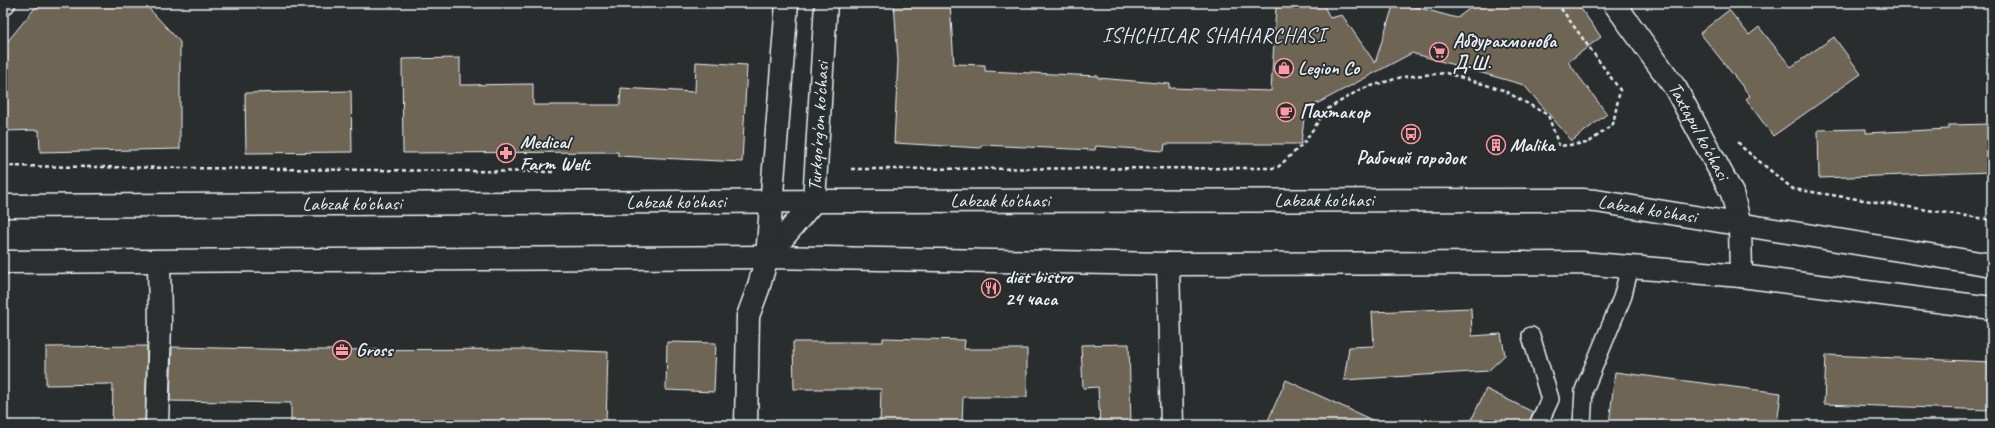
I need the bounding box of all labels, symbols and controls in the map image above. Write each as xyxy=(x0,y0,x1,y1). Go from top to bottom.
district label: ISHCHILAR SHAHARCHASI xyxy=(1102,23,1330,48)
place label: Абдурахмонова Д.Ш. xyxy=(1453,29,1558,75)
supermarket icon: Абдурахмонова Д.Ш. xyxy=(1428,41,1450,63)
place label: Legion Co xyxy=(1298,56,1360,80)
shop icon: Legion Co xyxy=(1273,57,1295,79)
street label: Turkqo'rg'on ko'chasi xyxy=(803,59,835,192)
street label: Taxtapul ko'chasi xyxy=(1663,77,1736,186)
place label: Пахтакор xyxy=(1300,100,1372,124)
cafe icon: Пахтакор xyxy=(1275,101,1297,123)
bus stop icon: Рабочий городок xyxy=(1400,123,1422,145)
place label: Medical Farm Welt xyxy=(520,130,591,176)
place label: Malika xyxy=(1510,133,1557,157)
building icon: Malika xyxy=(1485,134,1507,156)
pharmacy icon: Medical Farm Welt xyxy=(495,142,517,164)
place label: Рабочий городок xyxy=(1357,146,1468,170)
street label: Labzak ko'chasi xyxy=(1274,188,1376,212)
street label: Labzak ko'chasi xyxy=(950,189,1052,213)
street label: Labzak ko'chasi xyxy=(626,190,728,214)
street label: Labzak ko'chasi xyxy=(1596,190,1701,229)
street label: Labzak ko'chasi xyxy=(302,192,404,216)
place label: diet bistro 24 часа xyxy=(1005,265,1074,311)
restaurant icon: diet bistro 24 часа xyxy=(980,277,1002,299)
place label: Gross xyxy=(356,338,395,362)
office icon: Gross xyxy=(331,339,353,361)

